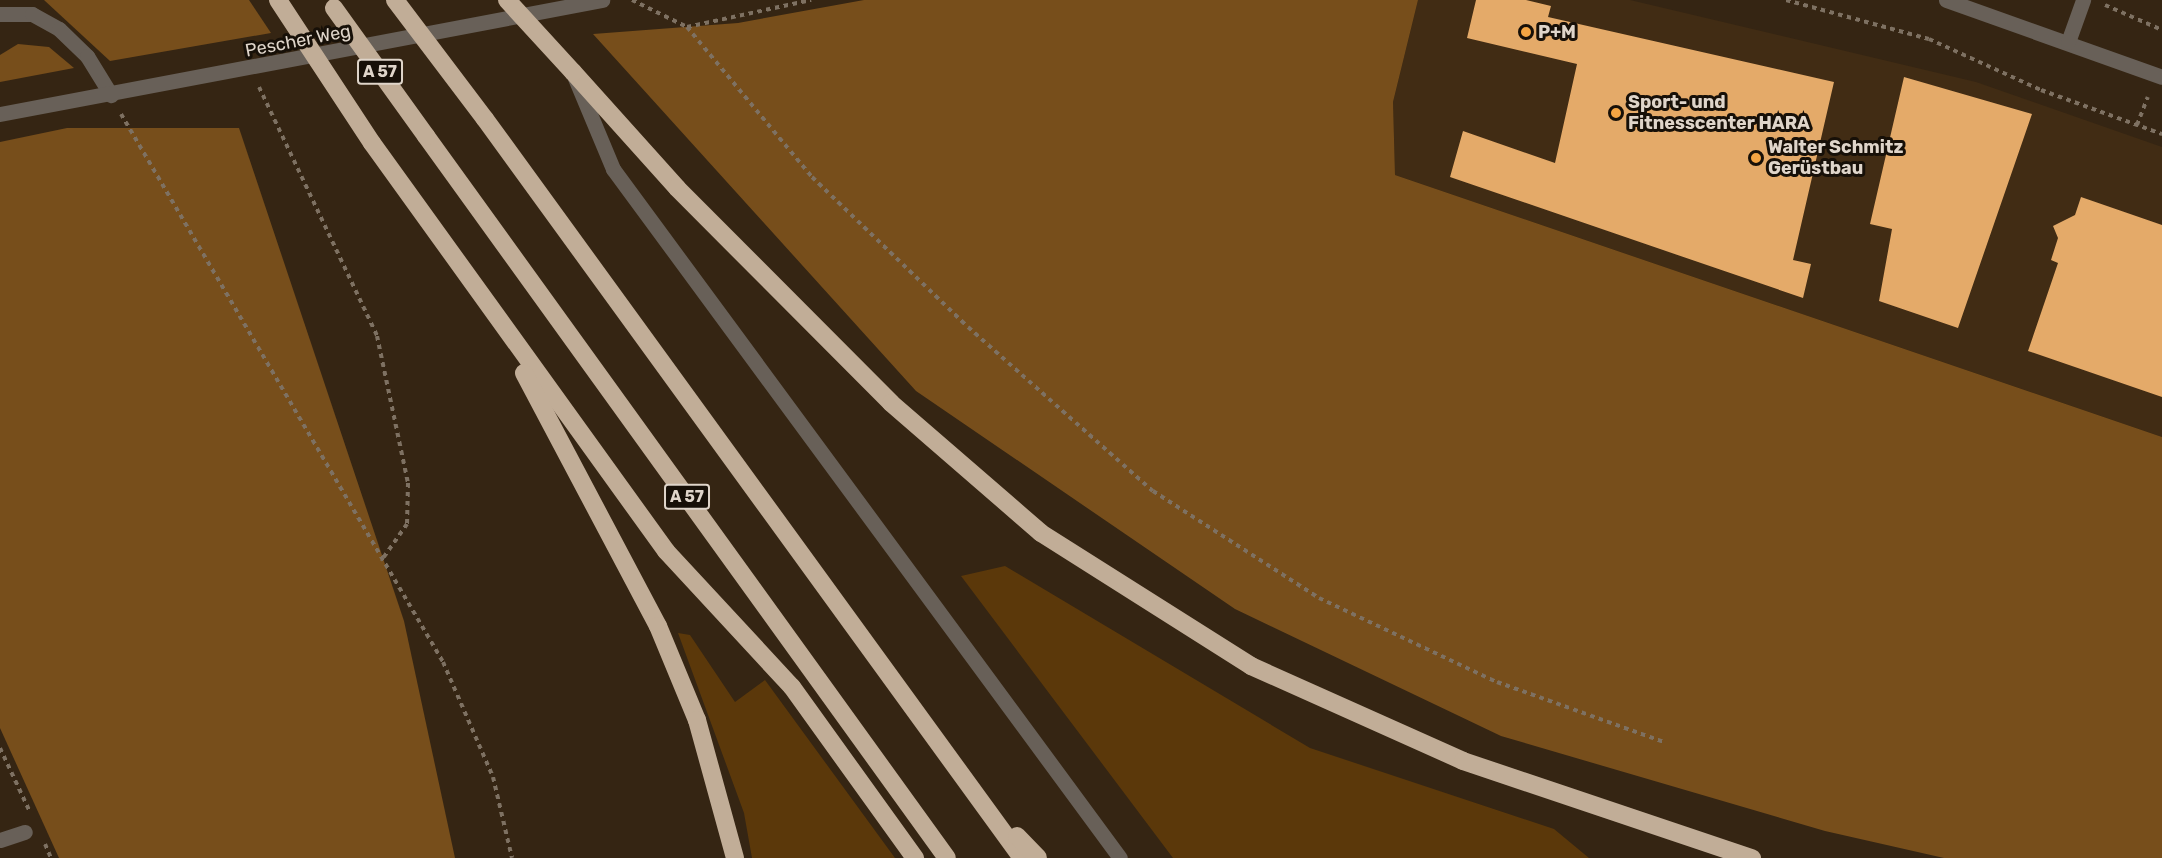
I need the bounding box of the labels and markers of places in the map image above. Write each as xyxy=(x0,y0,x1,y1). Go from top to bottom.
place label: P+M xyxy=(1538,21,1576,43)
marker: P+M xyxy=(1519,25,1533,39)
place label: Sport- und Fitnesscenter HARA xyxy=(1628,92,1810,134)
marker: Sport- und Fitnesscenter HARA xyxy=(1609,106,1623,120)
place label: Walter Schmitz Gerüstbau xyxy=(1768,137,1904,180)
marker: Walter Schmitz Gerüstbau xyxy=(1749,151,1763,165)

